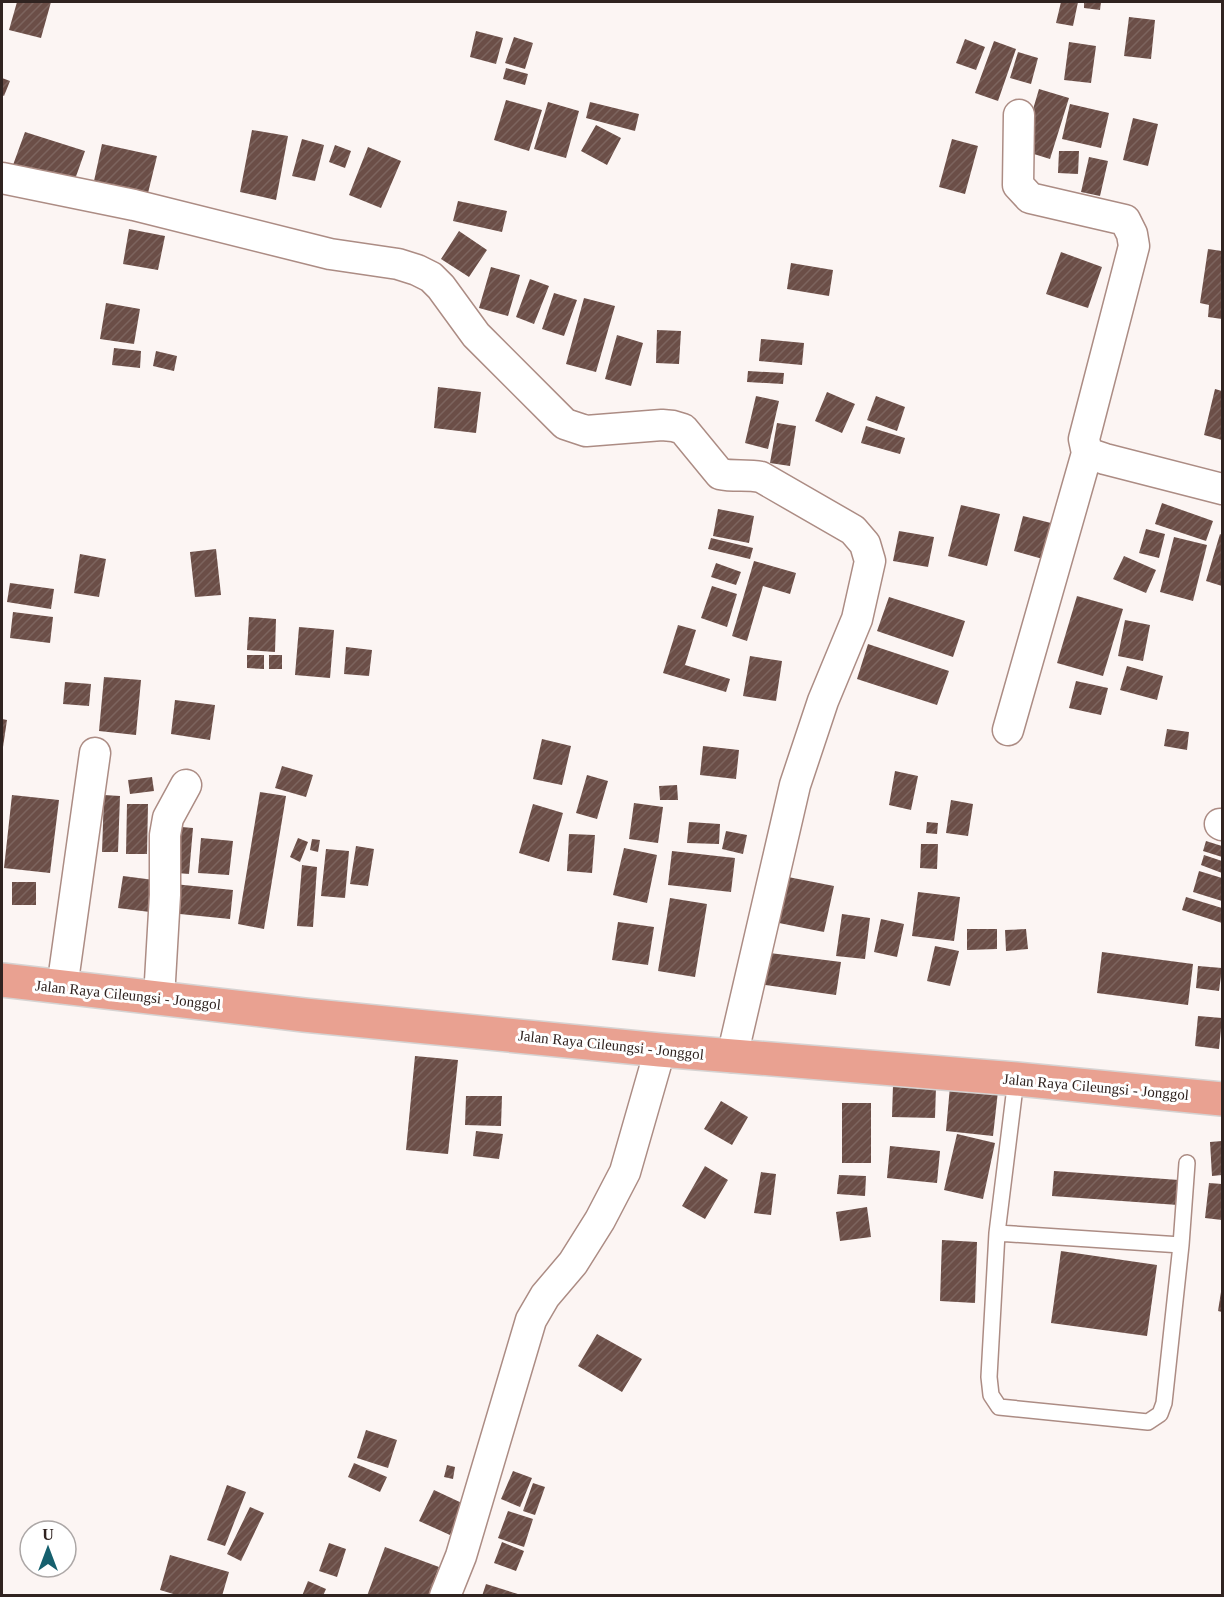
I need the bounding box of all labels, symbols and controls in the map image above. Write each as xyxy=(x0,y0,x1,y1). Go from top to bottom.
street label: Jalan Raya Cileungsi - Jonggol xyxy=(34,977,222,1013)
street label: Jalan Raya Cileungsi - Jonggol xyxy=(517,1027,705,1063)
street label: Jalan Raya Cileungsi - Jonggol xyxy=(1002,1071,1190,1103)
north arrow xyxy=(18,1519,78,1579)
text: U xyxy=(42,1526,54,1543)

